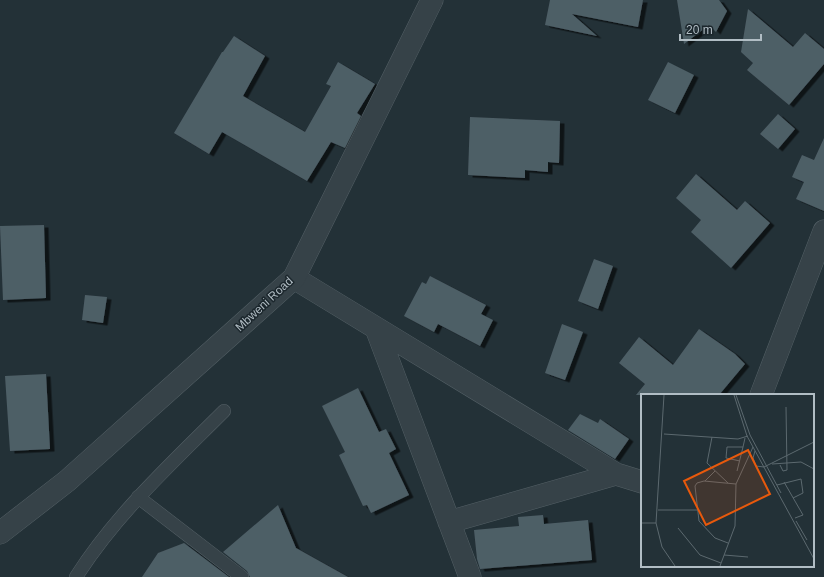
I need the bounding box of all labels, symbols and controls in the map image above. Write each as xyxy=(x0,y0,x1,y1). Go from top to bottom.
scale bar xyxy=(680,16,761,42)
text: 20 m xyxy=(686,23,713,37)
street label: Mbweni Road xyxy=(232,274,296,334)
inset map xyxy=(641,394,814,567)

